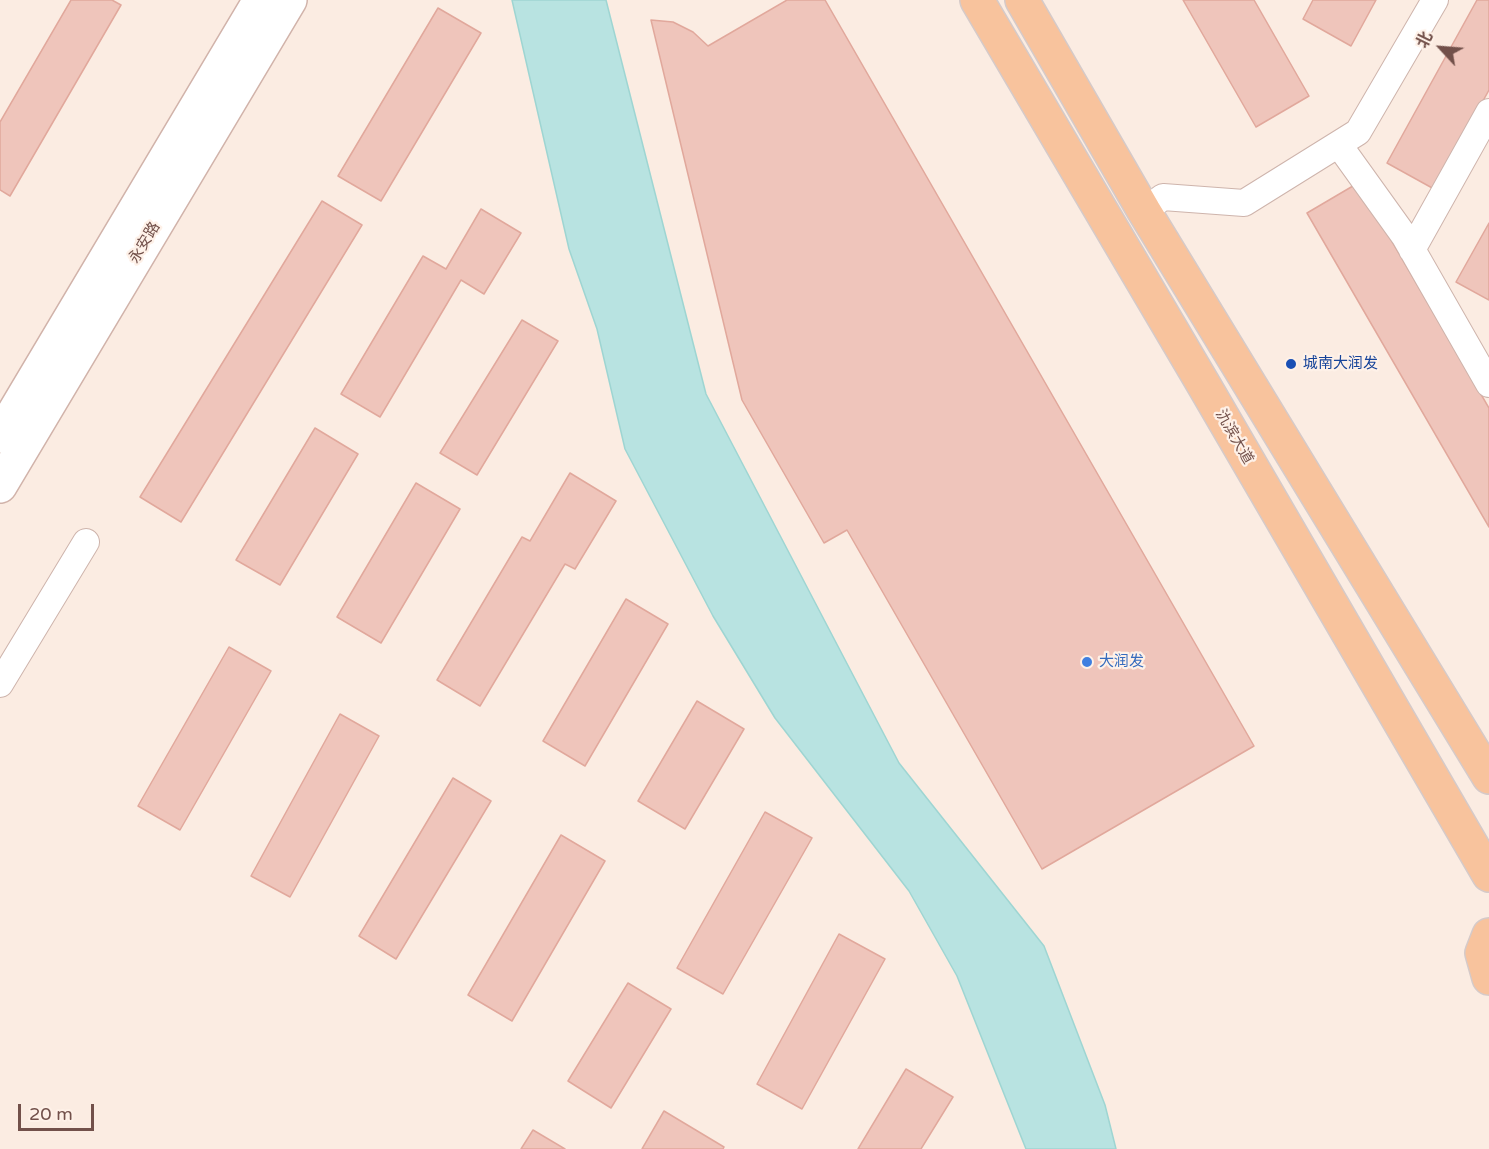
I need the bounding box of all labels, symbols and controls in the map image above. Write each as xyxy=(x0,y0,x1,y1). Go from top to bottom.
north arrow xyxy=(1411,18,1471,78)
text: 北 xyxy=(1412,29,1437,52)
street label: 永安路 xyxy=(126,219,164,267)
place label: 城南大润发 xyxy=(1303,355,1378,373)
marker: 城南大润发 xyxy=(1284,357,1298,371)
street label: 氿滨大道 xyxy=(1211,407,1257,467)
place label: 大润发 xyxy=(1099,653,1144,671)
marker: 大润发 xyxy=(1080,655,1094,669)
scale bar xyxy=(21,1092,98,1130)
text: 20 m xyxy=(29,1103,73,1125)

